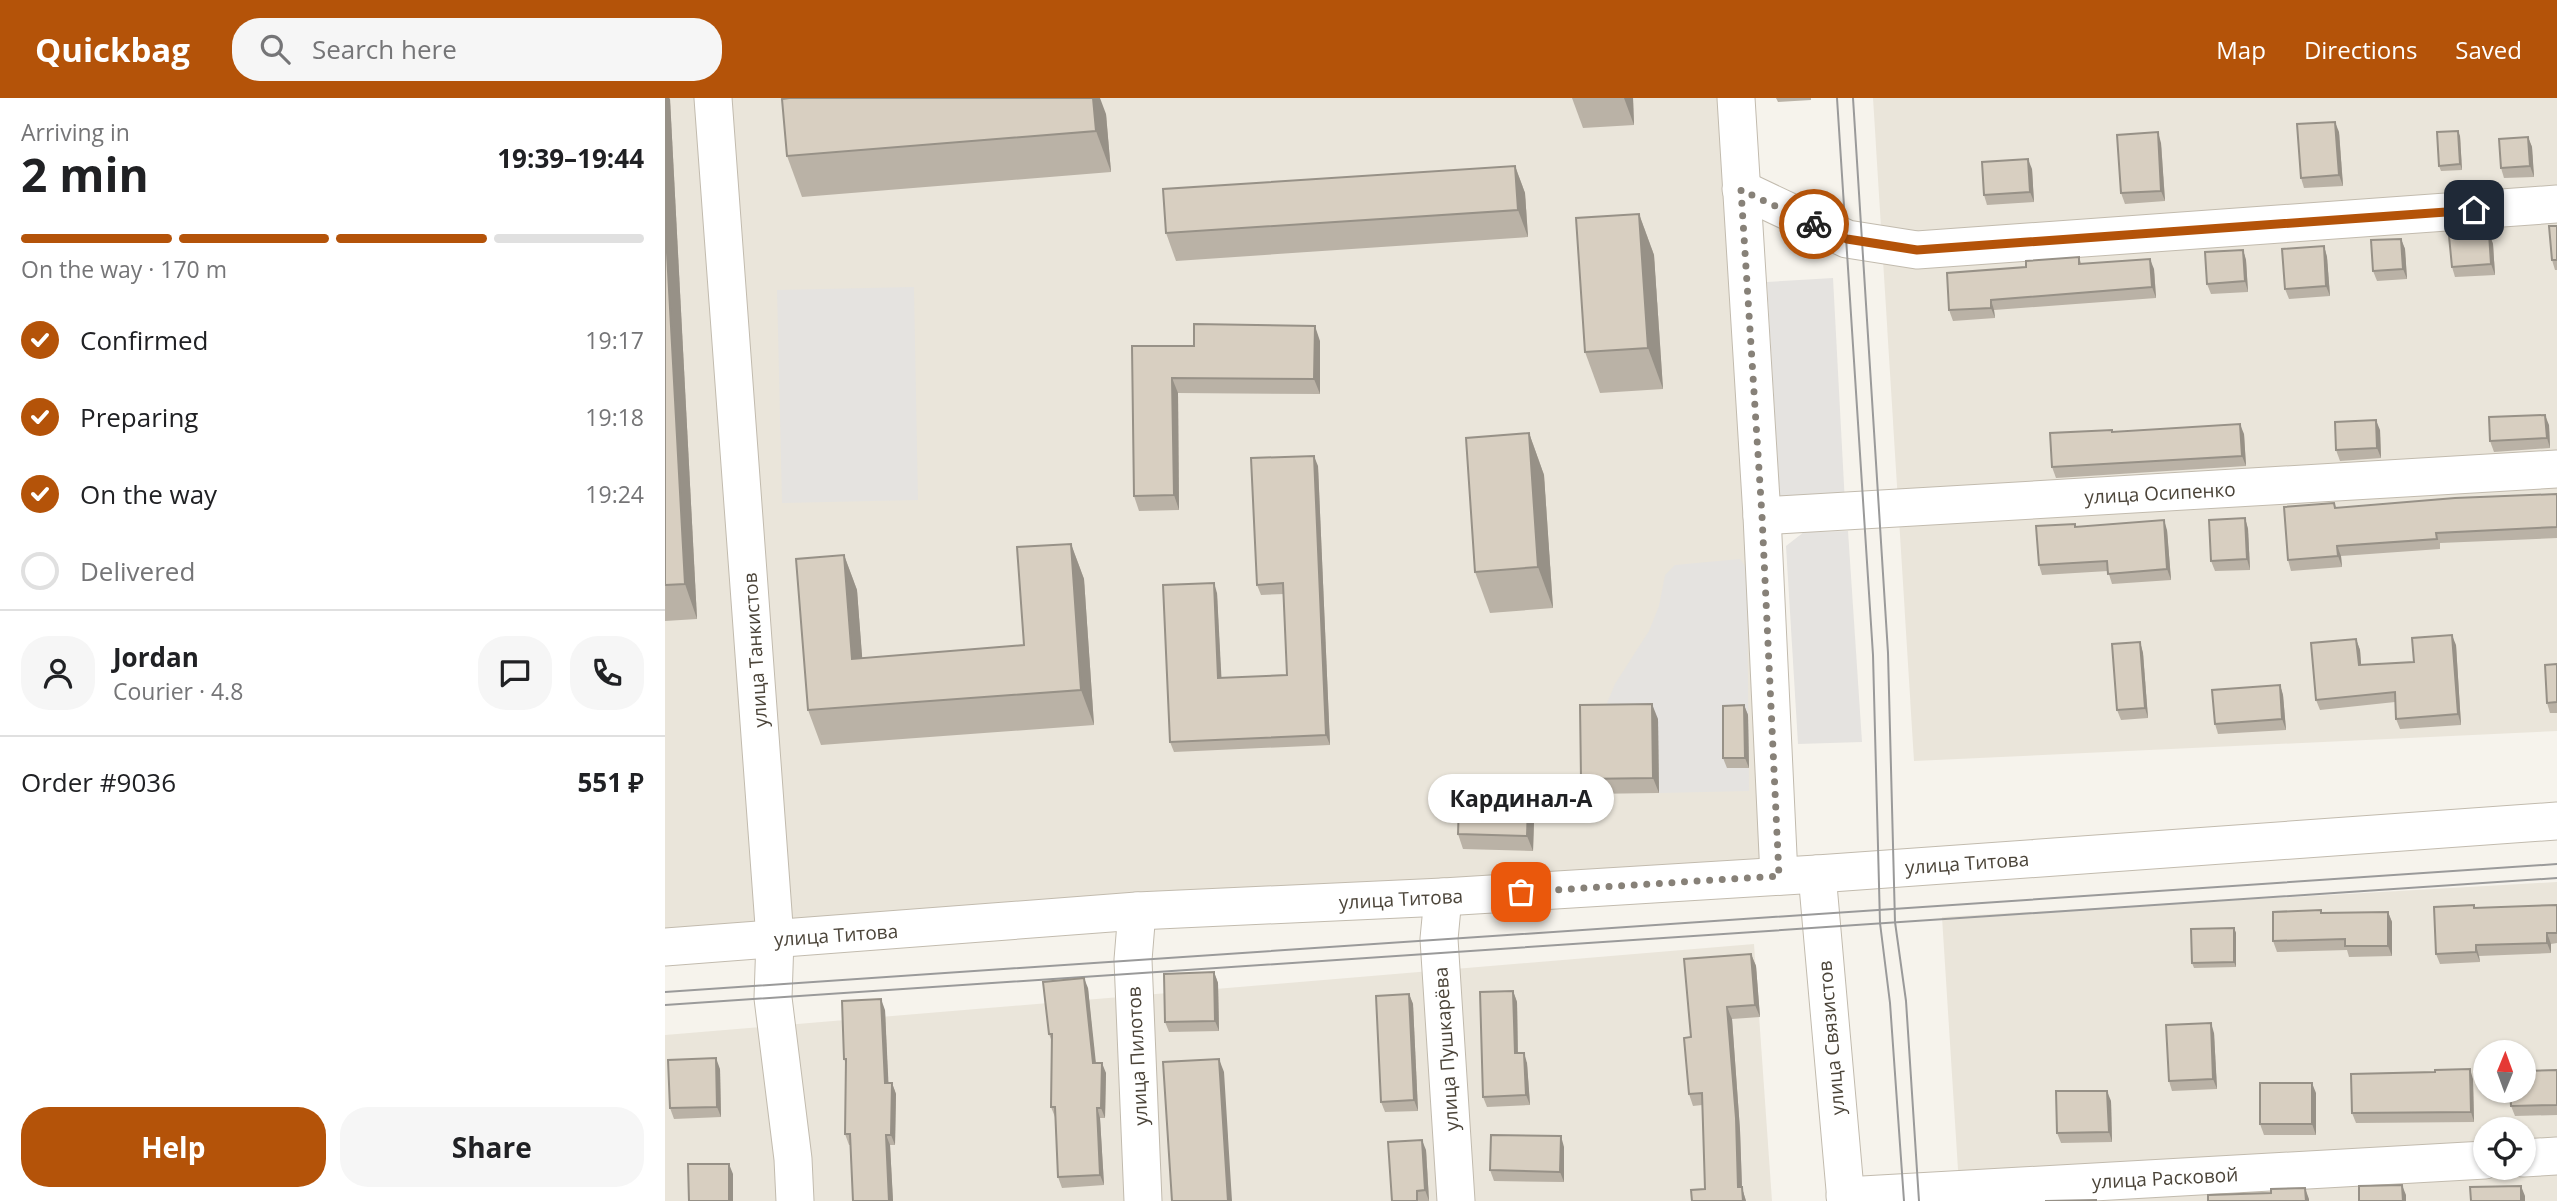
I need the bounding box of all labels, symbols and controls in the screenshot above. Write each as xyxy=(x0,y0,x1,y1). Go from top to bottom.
search box xyxy=(232,18,722,81)
text: Quickbag xyxy=(35,27,190,72)
icon: search xyxy=(256,30,294,68)
text: Search here xyxy=(312,31,457,67)
text: Map xyxy=(2216,33,2266,66)
text: Directions xyxy=(2304,33,2417,66)
text: Saved xyxy=(2455,33,2522,66)
text: Arriving in xyxy=(21,116,130,148)
text: 19:39–19:44 xyxy=(497,140,644,176)
text: 2 min xyxy=(21,143,149,205)
pin xyxy=(2444,180,2504,240)
courier xyxy=(1779,189,1849,259)
icon: home xyxy=(2455,191,2493,229)
icon: bike xyxy=(1795,205,1833,243)
text: On the way · 170 m xyxy=(21,253,227,285)
icon: check xyxy=(21,321,59,359)
text: Confirmed xyxy=(80,322,208,358)
text: 19:17 xyxy=(585,324,644,356)
icon: check xyxy=(21,398,59,436)
text: Preparing xyxy=(80,399,198,435)
text: 19:18 xyxy=(585,401,644,433)
icon: check xyxy=(21,475,59,513)
text: On the way xyxy=(80,476,217,512)
street label: улица Осипенко xyxy=(2084,476,2236,510)
text: 19:24 xyxy=(585,478,644,510)
text: Delivered xyxy=(80,553,195,589)
street label: улица Танкистов xyxy=(737,572,773,728)
button: person xyxy=(21,636,95,710)
button: chat xyxy=(478,636,552,710)
button: phone xyxy=(570,636,644,710)
text: Jordan xyxy=(113,639,199,675)
text: Courier · 4.8 xyxy=(113,675,243,707)
text: Order #9036 xyxy=(21,764,176,800)
text: 551 ₽ xyxy=(578,764,644,800)
callout: Кардинал-А xyxy=(1428,773,1614,822)
text: Кардинал-А xyxy=(1450,782,1592,814)
street label: улица Титова xyxy=(1904,846,2030,880)
pin xyxy=(1491,862,1551,922)
icon: bag xyxy=(1502,873,1540,911)
street label: улица Титова xyxy=(1338,883,1464,915)
street label: улица Титова xyxy=(773,918,899,952)
street label: улица Связистов xyxy=(1811,960,1851,1116)
street label: улица Пушкарёва xyxy=(1427,966,1465,1132)
street label: улица Пилотов xyxy=(1120,986,1154,1126)
north arrow xyxy=(2473,1040,2536,1102)
map controls xyxy=(2473,1040,2536,1180)
button: Help xyxy=(21,1107,326,1187)
button: Share xyxy=(340,1107,644,1187)
button: locate xyxy=(2473,1117,2536,1180)
street label: улица Расковой xyxy=(2091,1161,2239,1195)

